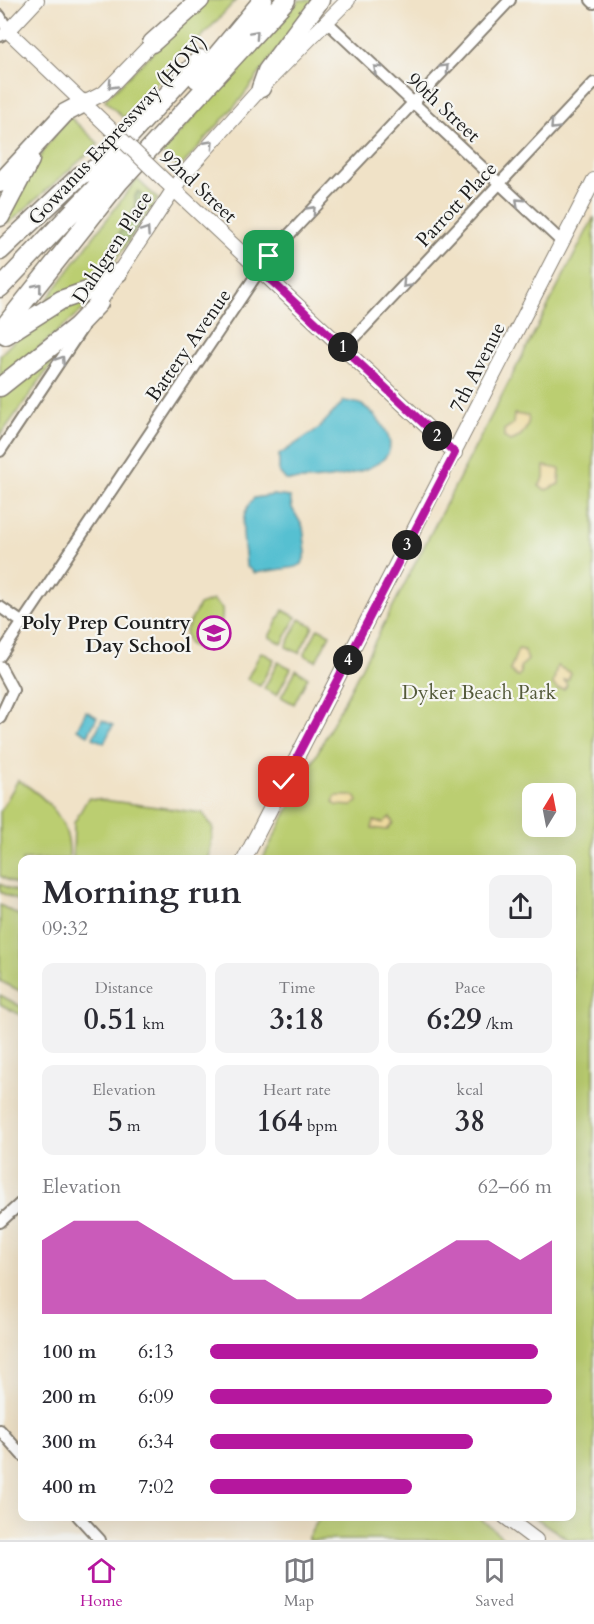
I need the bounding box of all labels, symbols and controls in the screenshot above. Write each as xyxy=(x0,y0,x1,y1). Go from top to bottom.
street label: Gowanus Expressway (HOV) xyxy=(22,30,213,231)
one-way arrow xyxy=(248,30,259,40)
one-way arrow xyxy=(373,65,384,76)
one-way arrow xyxy=(438,65,449,75)
street label: 90th Street xyxy=(401,66,487,149)
one-way arrow xyxy=(108,78,119,88)
one-way arrow xyxy=(550,120,561,130)
one-way arrow xyxy=(203,141,214,151)
street label: 92nd Street xyxy=(154,144,243,229)
street label: Parrott Place xyxy=(410,156,503,253)
street label: Dahlgren Place xyxy=(66,186,159,309)
one-way arrow xyxy=(516,198,526,209)
one-way arrow xyxy=(304,207,315,218)
one-way arrow xyxy=(139,227,150,238)
pin xyxy=(243,230,294,281)
icon: arrive xyxy=(252,239,285,272)
one-way arrow xyxy=(402,277,413,287)
one-way arrow xyxy=(30,283,41,294)
street label: Battery Avenue xyxy=(139,283,237,407)
street label: 7th Avenue xyxy=(443,318,512,417)
pin: 1 xyxy=(328,332,358,362)
text: 1 xyxy=(339,336,347,358)
one-way arrow xyxy=(54,355,65,366)
pin: 2 xyxy=(422,421,452,451)
text: 2 xyxy=(433,425,441,447)
pin: 3 xyxy=(392,530,422,560)
text: 3 xyxy=(403,534,411,556)
place label: Poly Prep Country Day School xyxy=(22,609,192,659)
school or university icon: Poly Prep Country Day School xyxy=(196,615,232,651)
pin: 4 xyxy=(333,645,363,675)
text: 4 xyxy=(344,649,352,671)
park label: Dyker Beach Park xyxy=(402,679,557,706)
pin xyxy=(258,756,309,807)
icon: check xyxy=(267,765,300,798)
north arrow xyxy=(522,783,576,837)
map controls xyxy=(522,783,576,837)
text: Morning run xyxy=(42,870,242,915)
button: share xyxy=(489,875,552,938)
text: 09:32 xyxy=(42,915,88,942)
text: Distance xyxy=(95,977,153,999)
text: Time xyxy=(278,977,316,999)
text: Pace xyxy=(455,977,485,999)
text: 0.51 xyxy=(83,999,138,1040)
text: 3:18 xyxy=(270,999,324,1040)
text: 6:29 xyxy=(427,999,482,1040)
text: km xyxy=(138,1013,165,1035)
text: /km xyxy=(482,1013,513,1035)
text: Elevation xyxy=(92,1079,156,1101)
text: Heart rate xyxy=(263,1079,331,1101)
text: kcal xyxy=(457,1079,483,1101)
text: 5 xyxy=(107,1101,123,1142)
text: 164 xyxy=(256,1101,303,1142)
text: 38 xyxy=(455,1101,485,1142)
text: m xyxy=(123,1115,141,1137)
text: bpm xyxy=(303,1115,338,1137)
text: Elevation xyxy=(42,1173,121,1200)
text: 62–66 m xyxy=(478,1173,552,1200)
text: 100 m xyxy=(42,1338,97,1365)
text: 6:13 xyxy=(138,1338,174,1365)
text: 200 m xyxy=(42,1383,97,1410)
text: 6:09 xyxy=(138,1383,174,1410)
text: 300 m xyxy=(42,1428,97,1455)
text: 6:34 xyxy=(138,1428,174,1455)
text: 400 m xyxy=(42,1473,97,1500)
text: 7:02 xyxy=(138,1473,174,1500)
tab: Home xyxy=(80,1554,123,1612)
tab: Map xyxy=(283,1554,316,1612)
tab: Saved xyxy=(475,1554,514,1612)

